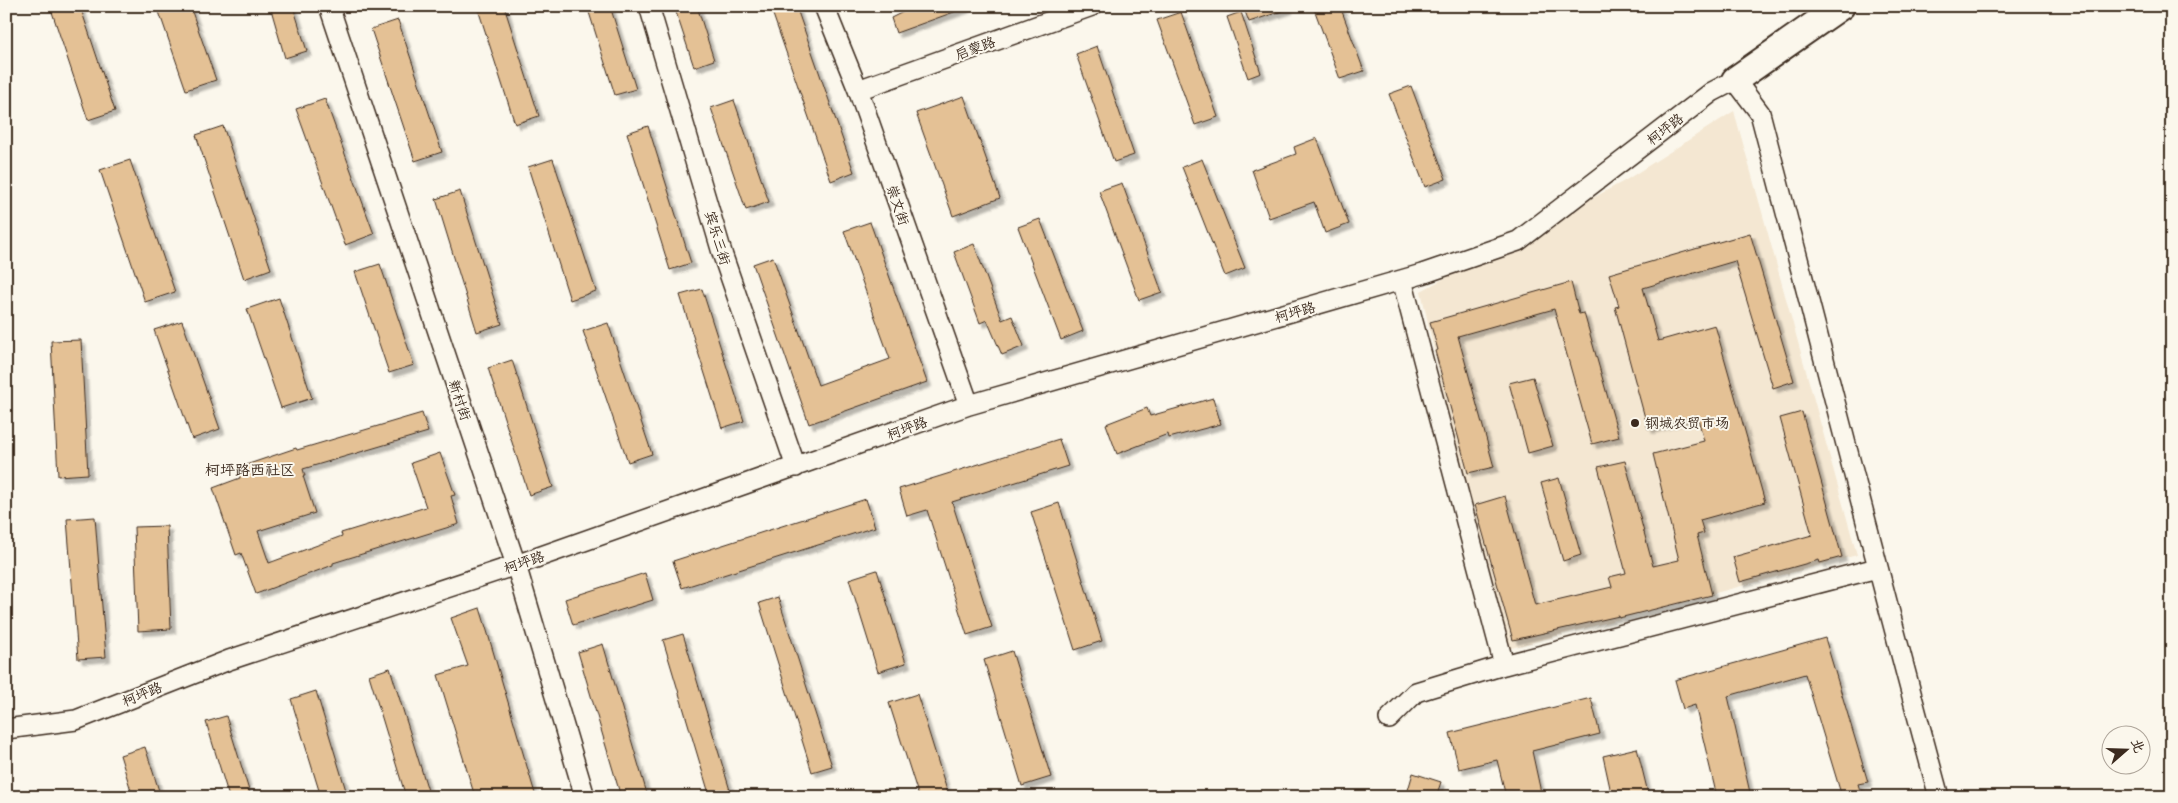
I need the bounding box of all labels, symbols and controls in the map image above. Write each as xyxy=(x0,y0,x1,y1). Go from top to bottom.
street label: 启蒙路 xyxy=(953,33,998,64)
street label: 柯坪路 xyxy=(1644,110,1687,149)
street label: 崇文街 xyxy=(883,183,912,228)
street label: 宾乐三街 xyxy=(701,209,734,267)
street label: 柯坪路 xyxy=(1273,299,1318,326)
street label: 新村街 xyxy=(445,378,474,423)
street label: 柯坪路 xyxy=(885,413,930,444)
place label: 钢城农贸市场 xyxy=(1645,415,1729,432)
marker: 钢城农贸市场 xyxy=(1629,417,1641,429)
district label: 柯坪路西社区 xyxy=(205,461,295,480)
street label: 柯坪路 xyxy=(502,548,547,577)
street label: 柯坪路 xyxy=(120,679,165,710)
north arrow xyxy=(2100,726,2150,776)
text: 北 xyxy=(2127,736,2148,755)

